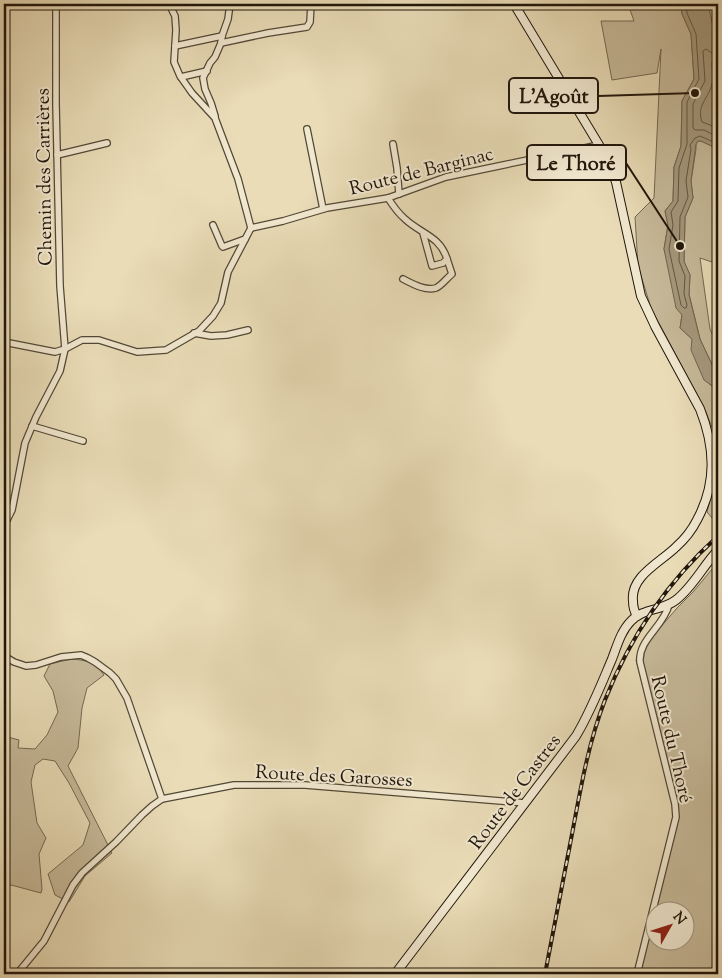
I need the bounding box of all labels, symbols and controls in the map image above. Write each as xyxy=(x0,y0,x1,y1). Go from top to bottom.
callout: L'Agoût xyxy=(509,78,598,113)
text: L'Agoût xyxy=(519,84,589,113)
street label: Chemin des Carrières xyxy=(30,88,61,266)
street label: Route de Barginac xyxy=(347,141,497,203)
callout: Le Thoré xyxy=(527,145,626,180)
text: Le Thoré xyxy=(537,151,616,180)
street label: Route du Thoré xyxy=(643,673,698,806)
street label: Route de Castres xyxy=(464,729,568,856)
street label: Route des Garosses xyxy=(254,760,413,795)
north arrow xyxy=(644,900,694,950)
text: N xyxy=(667,908,690,930)

